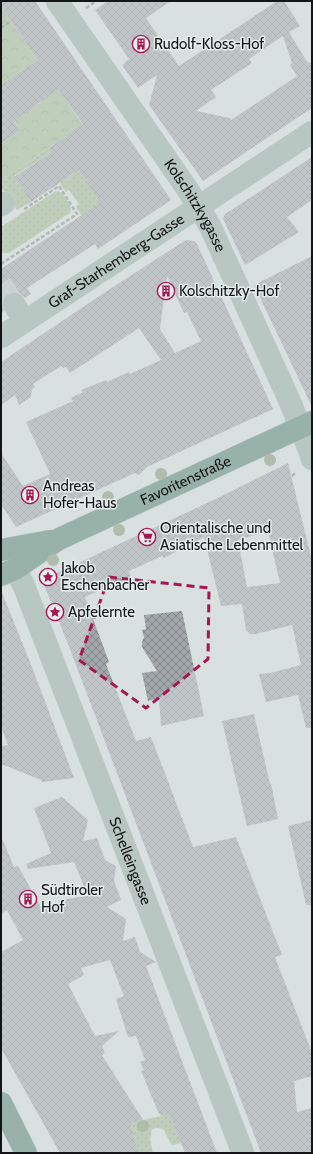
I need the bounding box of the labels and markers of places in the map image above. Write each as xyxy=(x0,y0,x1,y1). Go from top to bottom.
building icon: Rudolf-Kloss-Hof xyxy=(131,34,151,54)
place label: Rudolf-Kloss-Hof xyxy=(154,35,264,53)
building icon: Kolschitzky-Hof xyxy=(156,281,176,301)
place label: Kolschitzky-Hof xyxy=(179,282,279,300)
place label: Andreas Hofer-Haus xyxy=(43,477,117,512)
building icon: Andreas Hofer-Haus xyxy=(20,485,40,505)
place label: Orientalische und Asiatische Lebenmittel xyxy=(160,519,304,554)
supermarket icon: Orientalische und Asiatische Lebenmittel xyxy=(137,527,157,547)
place label: Jakob Eschenbacher xyxy=(60,559,150,594)
place icon: Jakob Eschenbacher xyxy=(38,567,58,587)
place icon: Apfelernte xyxy=(45,602,65,622)
place label: Apfelernte xyxy=(68,603,135,621)
place label: Südtiroler Hof xyxy=(41,881,103,916)
building icon: Südtiroler Hof xyxy=(18,889,38,909)

